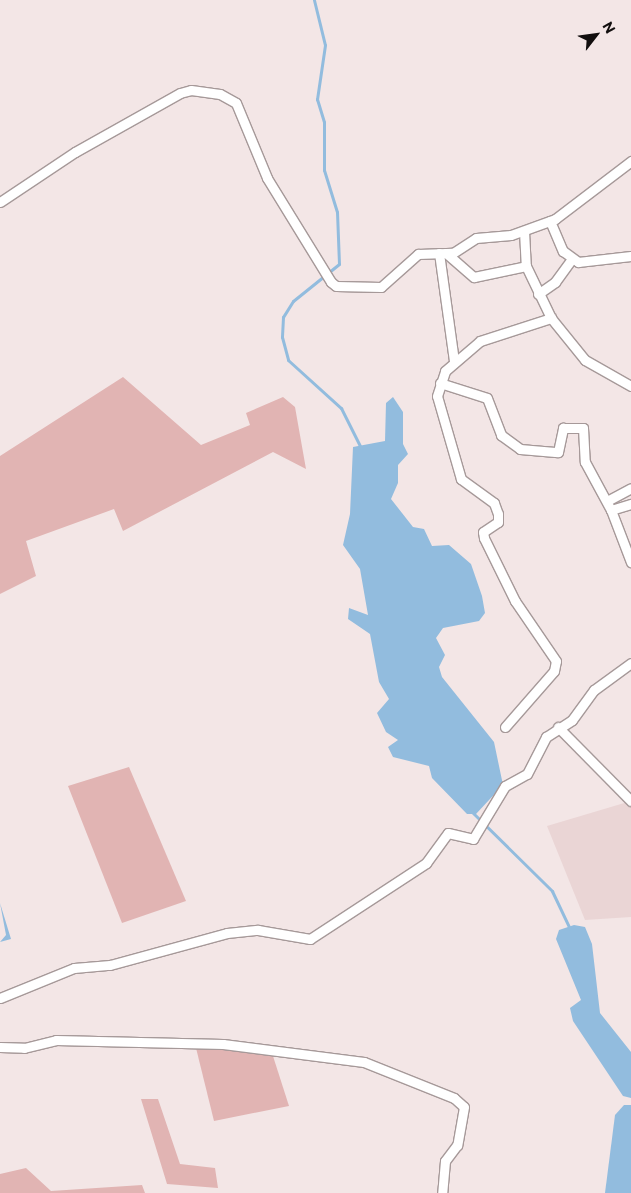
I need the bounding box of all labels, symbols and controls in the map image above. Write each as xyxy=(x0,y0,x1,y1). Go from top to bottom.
north arrow xyxy=(571,10,621,60)
text: N xyxy=(599,18,619,36)

